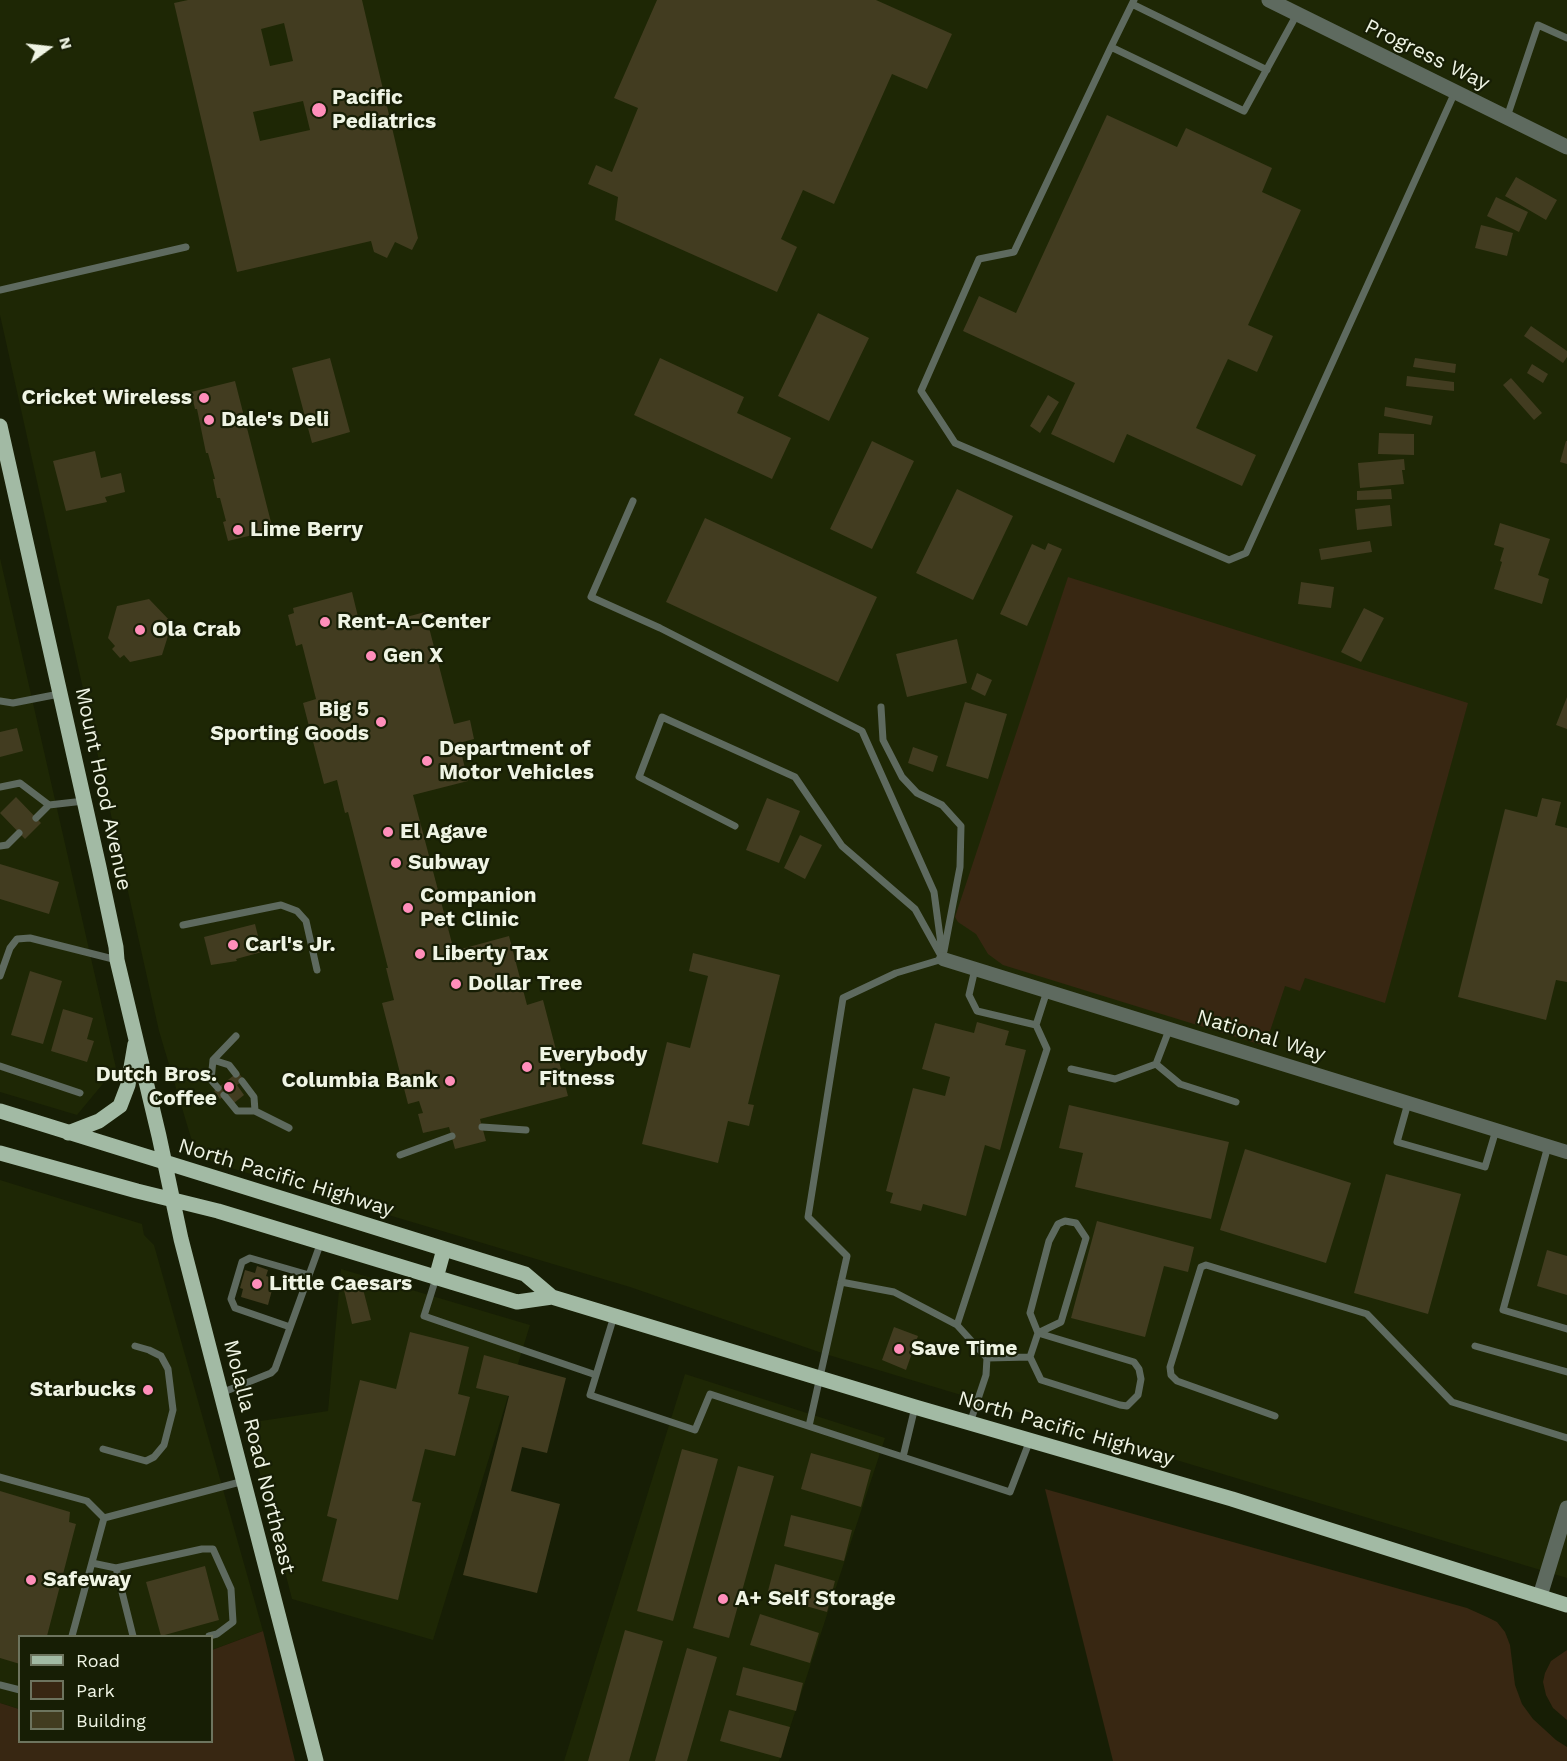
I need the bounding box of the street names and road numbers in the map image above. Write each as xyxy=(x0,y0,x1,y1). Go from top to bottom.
street label: Progress Way xyxy=(1360,14,1494,96)
street label: Mount Hood Avenue xyxy=(69,685,137,893)
street label: National Way xyxy=(1193,1004,1329,1068)
street label: North Pacific Highway xyxy=(175,1133,397,1223)
street label: Molalla Road Northeast xyxy=(218,1337,300,1577)
street label: North Pacific Highway xyxy=(955,1386,1177,1472)

